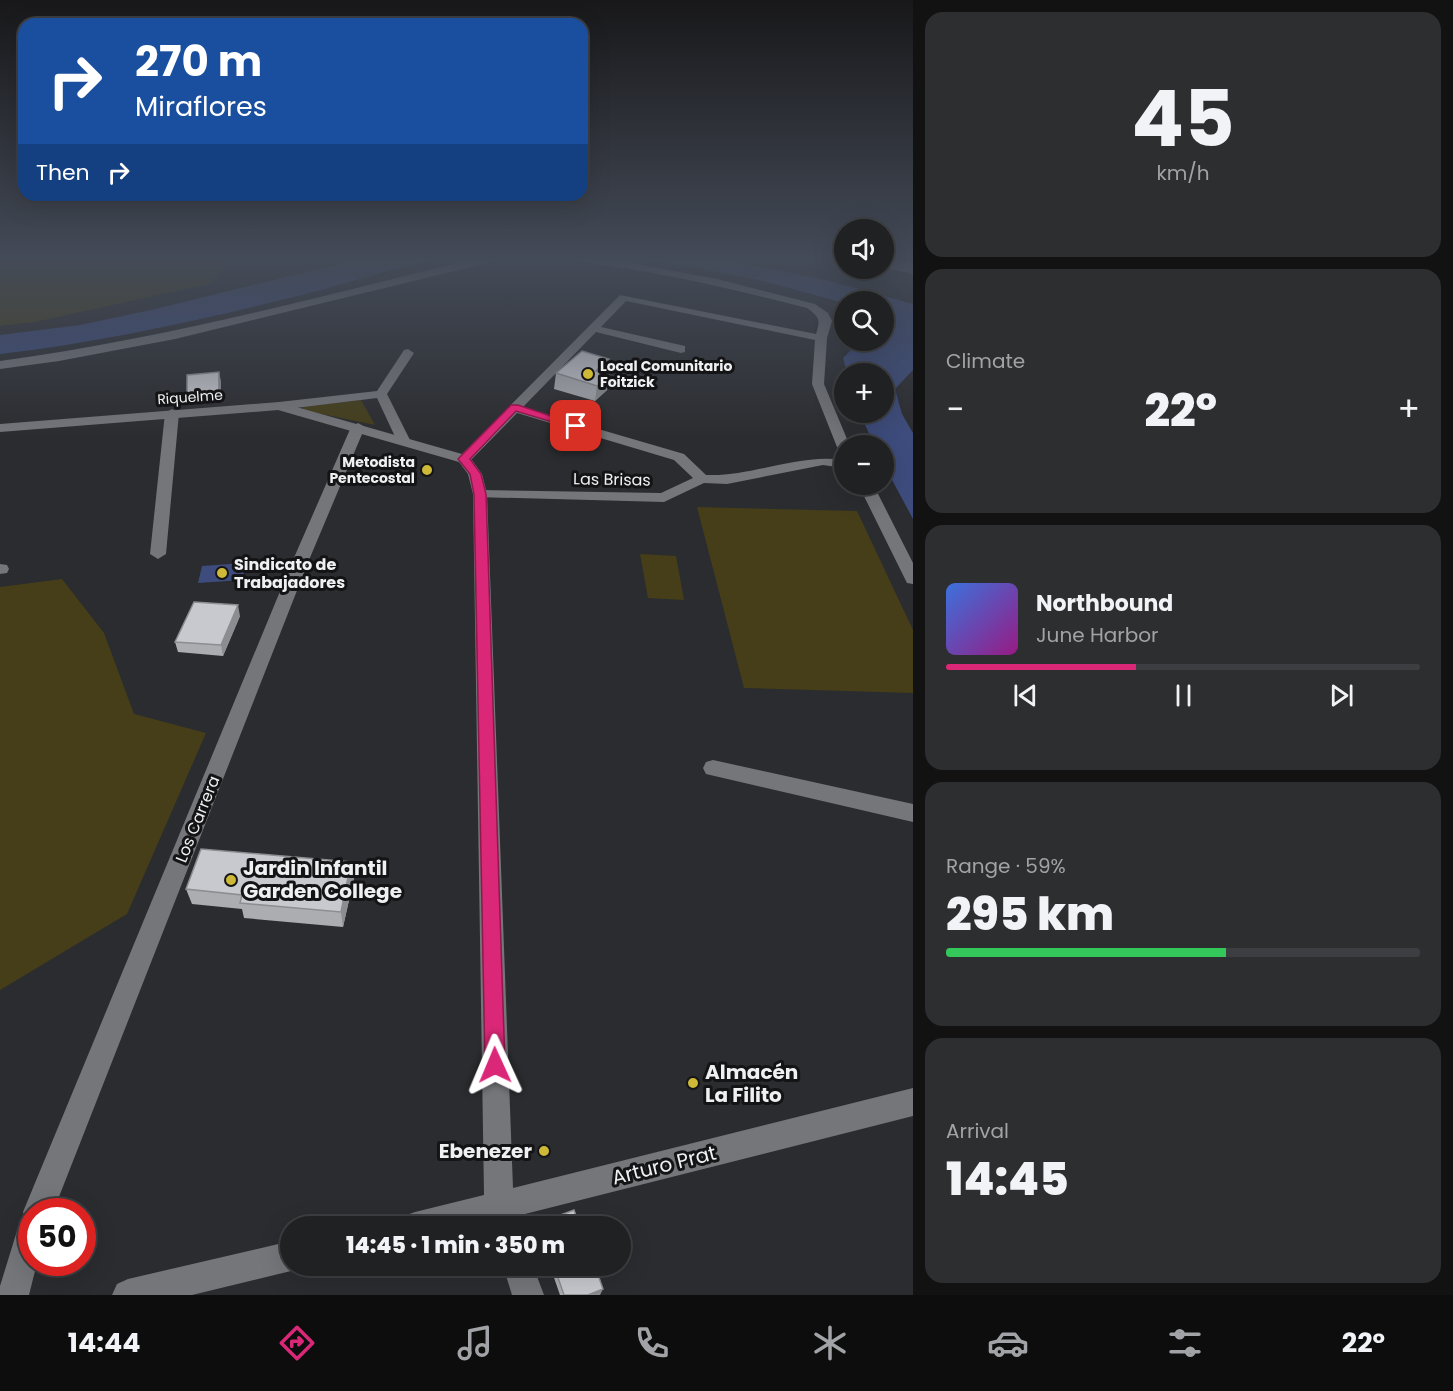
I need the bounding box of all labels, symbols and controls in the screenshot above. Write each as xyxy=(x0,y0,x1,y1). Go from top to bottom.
text: 270 m xyxy=(135,32,262,91)
icon: right xyxy=(36,42,114,120)
text: 45 xyxy=(1131,64,1235,173)
text: Miraflores xyxy=(135,88,267,125)
icon: right xyxy=(102,156,135,189)
text: Then xyxy=(36,157,90,188)
text: km/h xyxy=(1156,159,1210,187)
map controls xyxy=(834,219,894,495)
button: sound xyxy=(834,219,894,279)
button: search xyxy=(834,291,894,351)
text: Climate xyxy=(946,347,1025,375)
place label: Local Comunitario Foitzick xyxy=(600,356,732,392)
button: + xyxy=(834,363,894,423)
marker: Local Comunitario Foitzick xyxy=(581,367,595,381)
text: 22° xyxy=(1144,379,1217,442)
street label: Riquelme xyxy=(157,385,224,409)
text: − xyxy=(946,386,964,433)
text: + xyxy=(1397,386,1420,433)
pin xyxy=(550,400,601,451)
icon: arrive xyxy=(559,409,592,442)
button: − xyxy=(834,435,894,495)
place label: Metodista Pentecostal xyxy=(329,452,415,488)
marker: Metodista Pentecostal xyxy=(420,463,434,477)
street label: Las Brisas xyxy=(573,467,651,492)
place label: Sindicato de Trabajadores xyxy=(234,553,345,594)
marker: Sindicato de Trabajadores xyxy=(215,566,229,580)
text: Northbound xyxy=(1036,588,1173,619)
text: June Harbor xyxy=(1036,621,1159,649)
icon: previous xyxy=(1009,679,1042,712)
icon: pause xyxy=(1167,679,1200,712)
icon: next xyxy=(1325,679,1358,712)
street label: Los Carrera xyxy=(170,772,225,866)
text: Range · 59% xyxy=(946,852,1066,880)
place label: Jardin Infantil Garden College xyxy=(243,854,402,905)
marker: Jardin Infantil Garden College xyxy=(224,873,238,887)
text: 295 km xyxy=(946,883,1114,946)
position arrow xyxy=(463,1033,527,1097)
place label: Almacén La Filito xyxy=(705,1058,798,1109)
marker: Almacén La Filito xyxy=(686,1076,700,1090)
text: Arrival xyxy=(946,1117,1009,1145)
place label: Ebenezer xyxy=(439,1137,532,1165)
street label: Arturo Prat xyxy=(609,1139,719,1191)
marker: Ebenezer xyxy=(537,1144,551,1158)
text: 14:45 xyxy=(946,1148,1069,1211)
speed limit sign: 50 xyxy=(18,1198,96,1276)
text: 14:45 · 1 min · 350 m xyxy=(346,1230,565,1261)
icon: directions xyxy=(276,1322,318,1364)
icon: music xyxy=(454,1322,496,1364)
icon: phone xyxy=(631,1322,673,1364)
icon: climate xyxy=(809,1322,851,1364)
icon: car xyxy=(987,1322,1029,1364)
icon: filters xyxy=(1164,1322,1206,1364)
text: 14:44 xyxy=(68,1324,140,1361)
text: 22° xyxy=(1342,1324,1385,1361)

